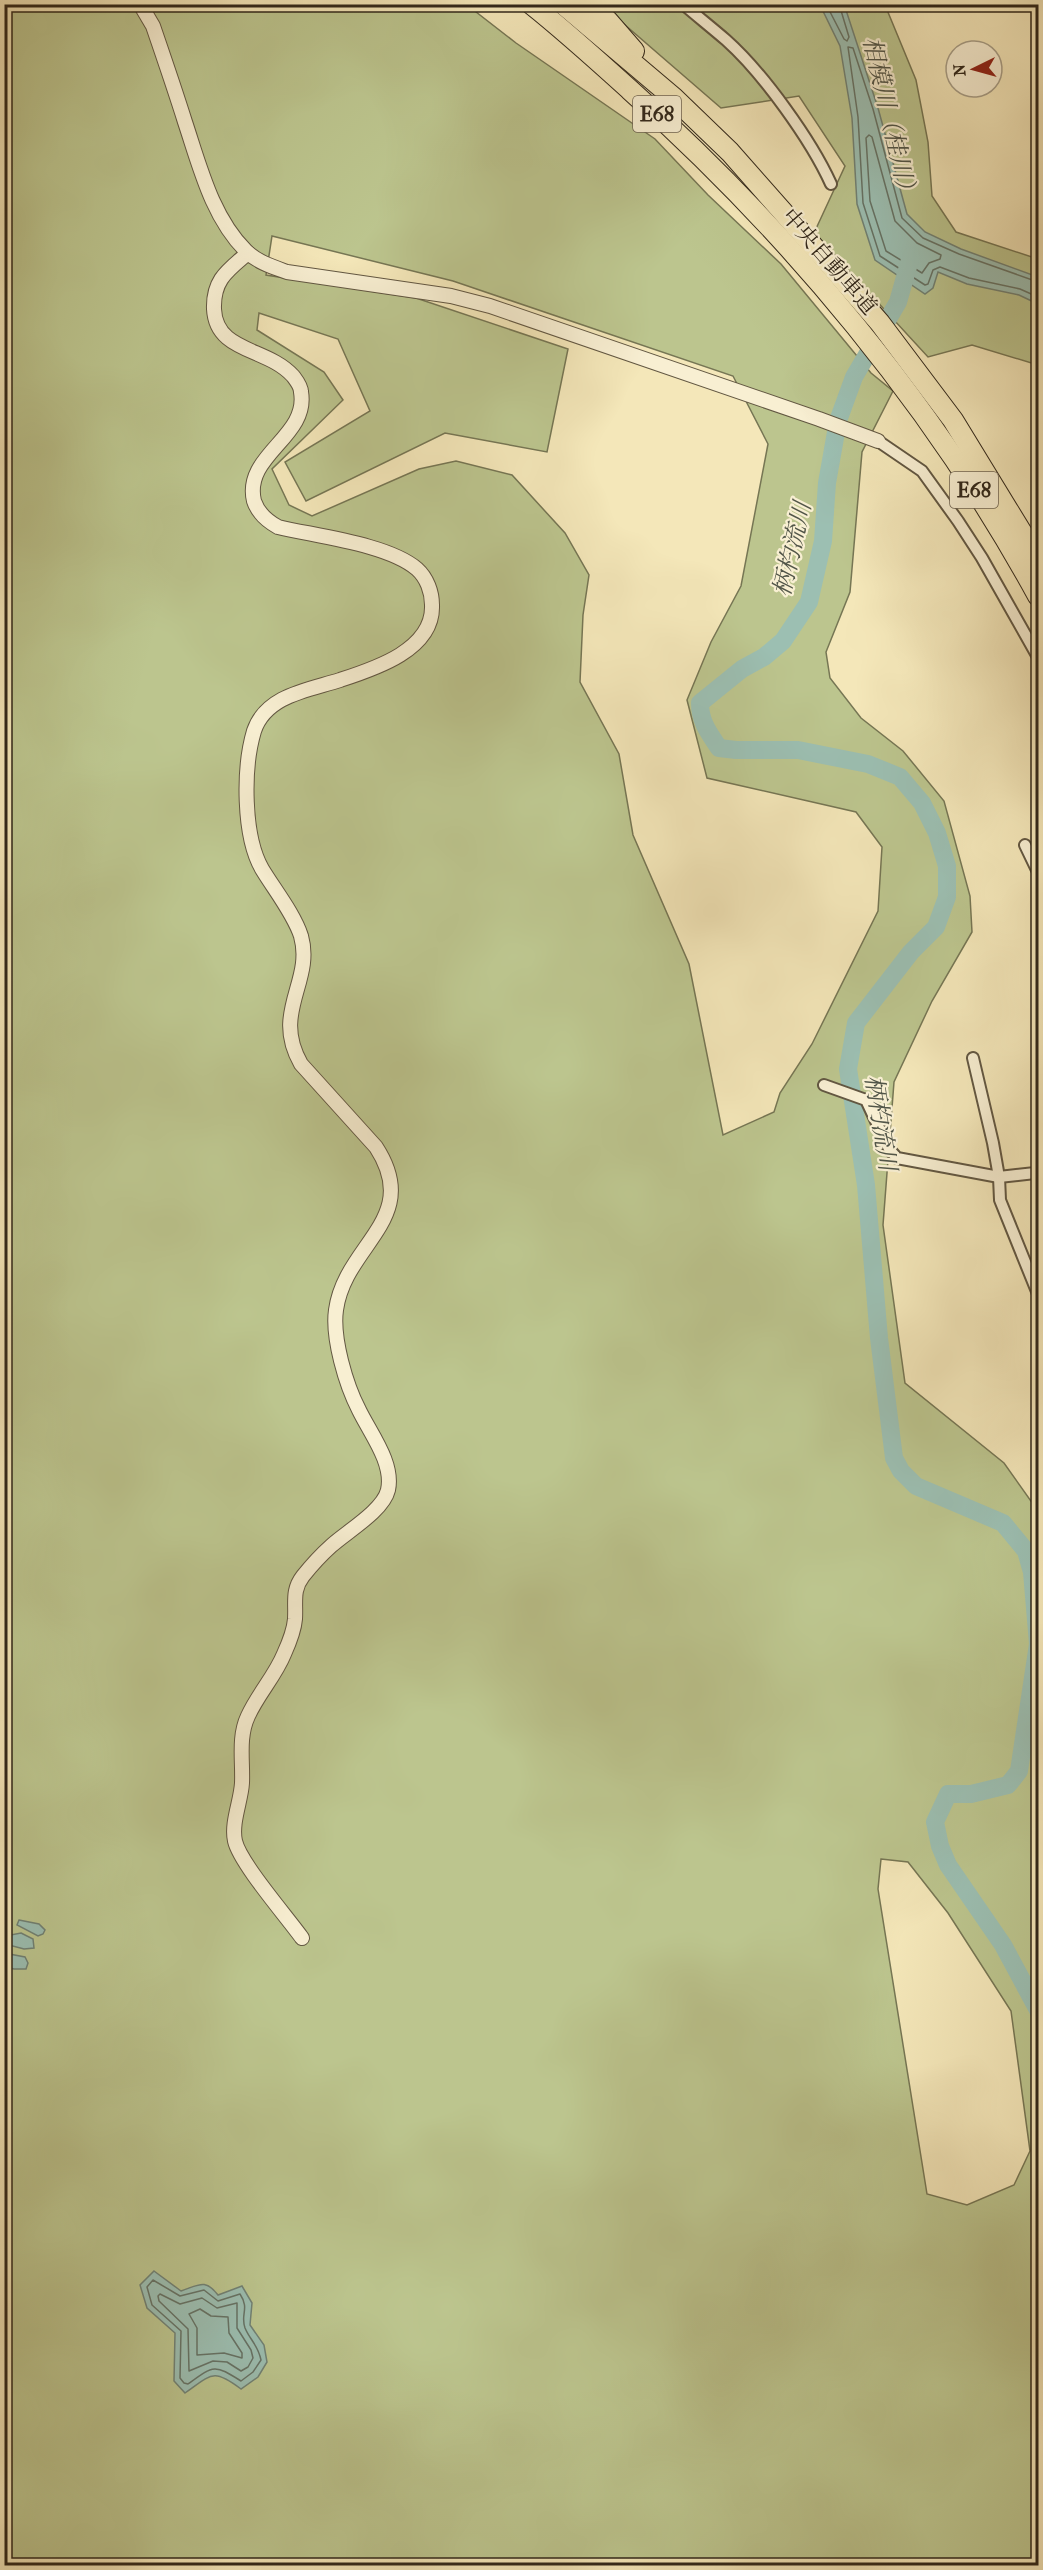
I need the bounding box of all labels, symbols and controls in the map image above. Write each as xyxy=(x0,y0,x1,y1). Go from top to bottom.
water label: 相模川（桂川） xyxy=(857,34,923,204)
north arrow xyxy=(944,39,1004,99)
text: N xyxy=(949,63,970,77)
road number: E68 xyxy=(633,96,681,132)
street label: 中央自動車道 xyxy=(776,203,882,320)
road number: E68 xyxy=(950,472,998,508)
water label: 柄杓流川 xyxy=(768,496,817,599)
water label: 柄杓流川 xyxy=(860,1073,903,1176)

